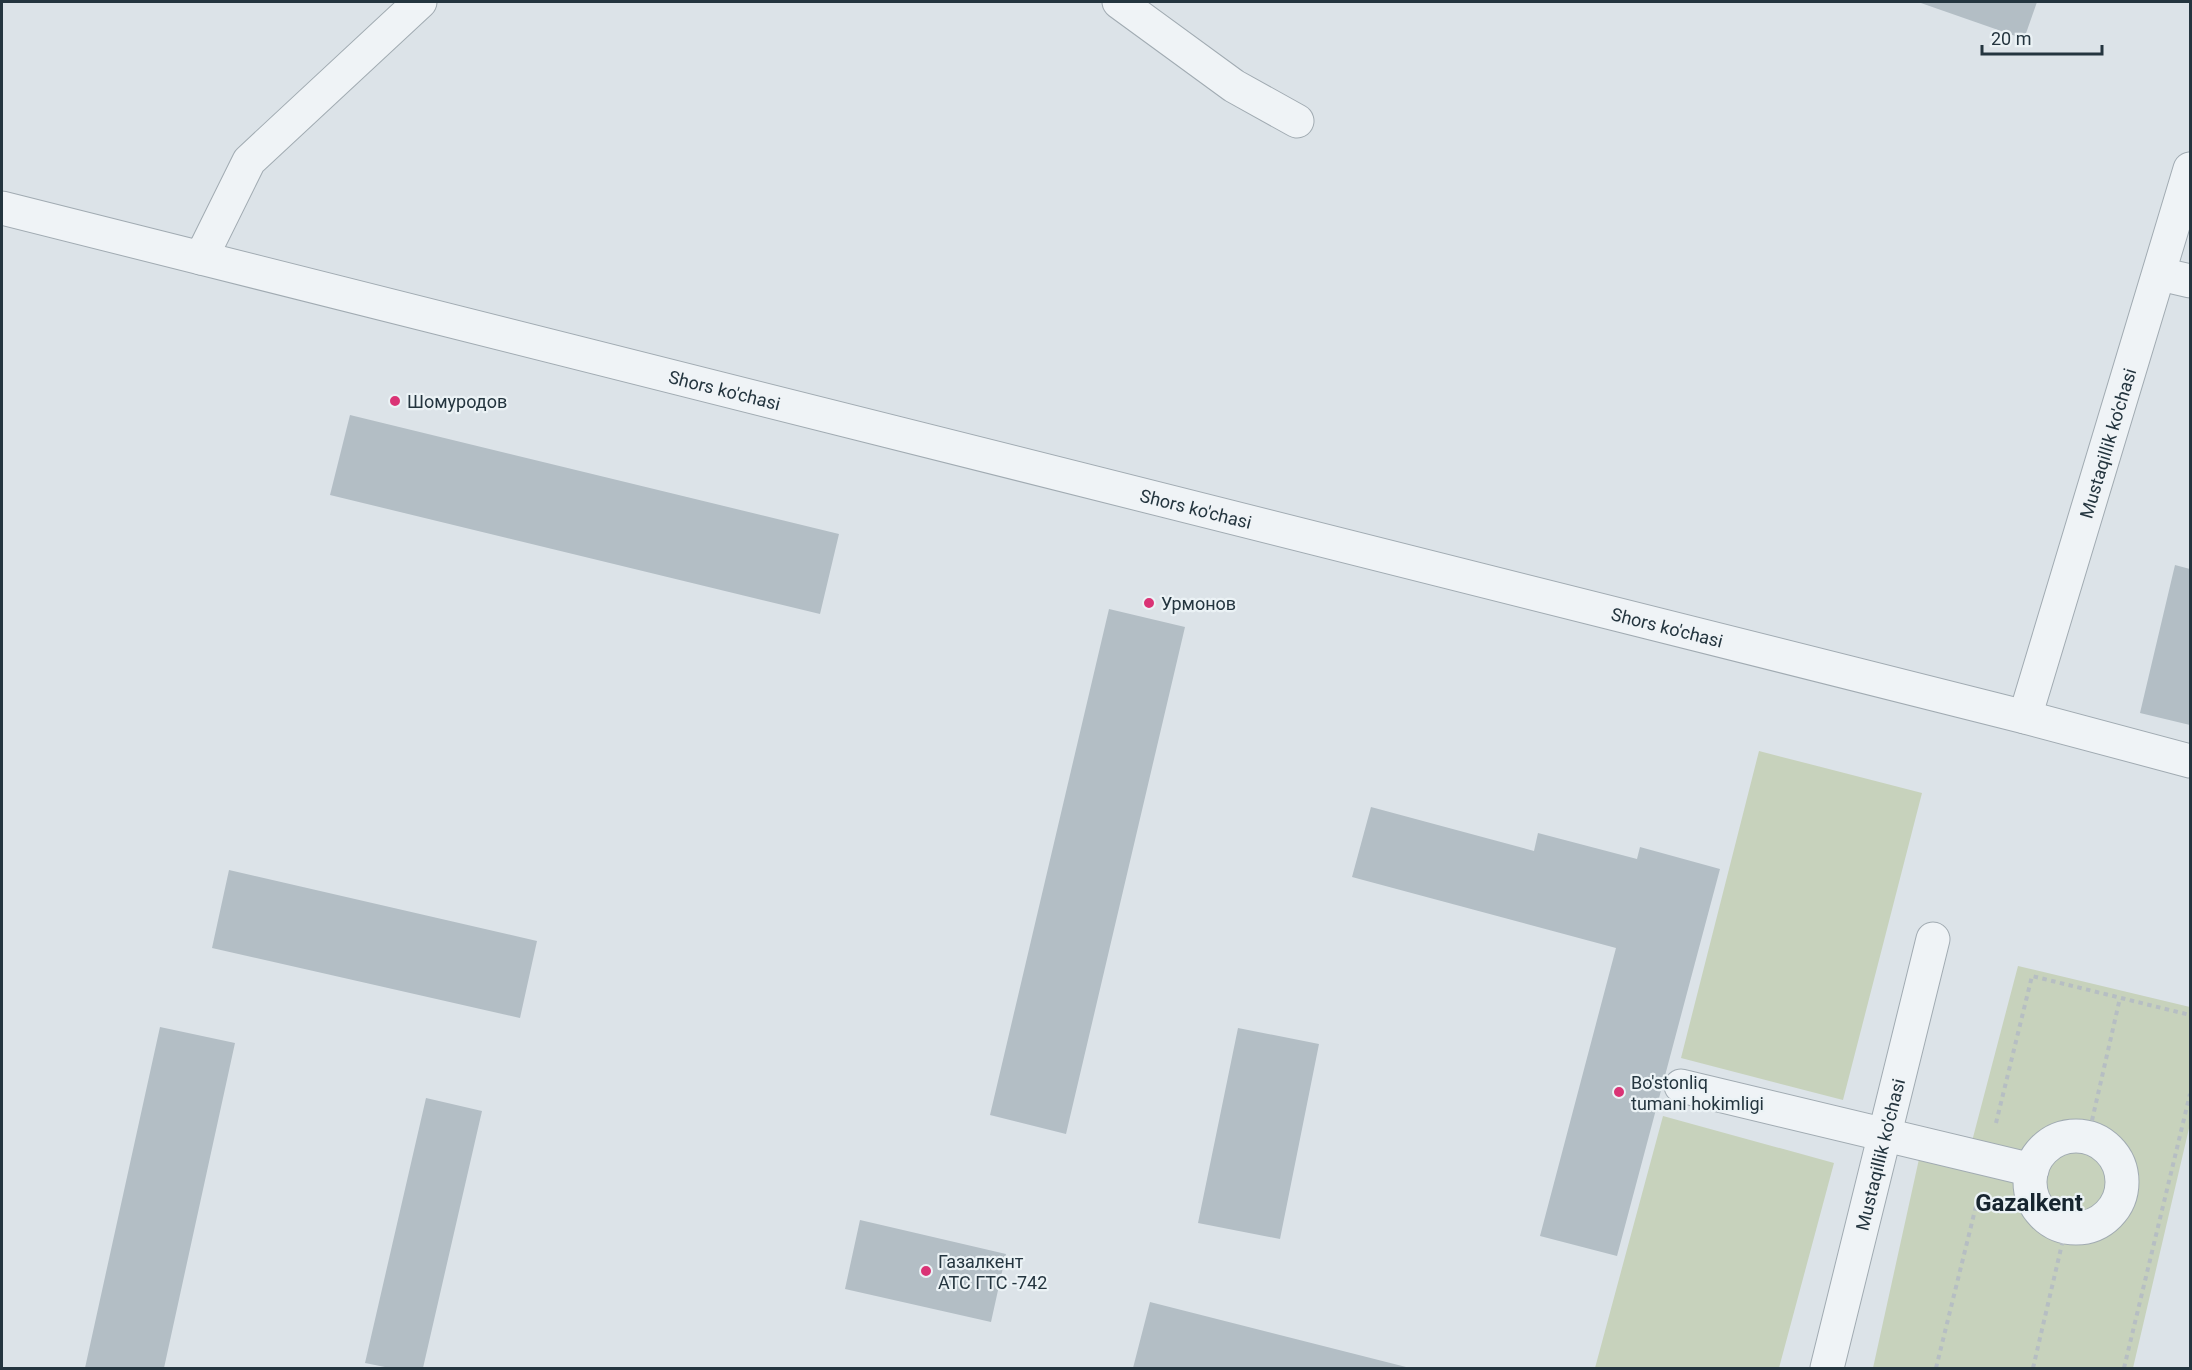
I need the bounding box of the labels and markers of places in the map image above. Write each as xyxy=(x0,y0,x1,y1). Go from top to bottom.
place label: Шомуродов xyxy=(407,391,507,412)
marker: Шомуродов xyxy=(388,394,402,408)
place label: Урмонов xyxy=(1161,593,1236,614)
marker: Урмонов xyxy=(1142,596,1156,610)
place label: Bo'stonliq tumani hokimligi xyxy=(1631,1072,1764,1114)
marker: Bo'stonliq tumani hokimligi xyxy=(1612,1085,1626,1099)
place label: Газалкент АТС ГТС -742 xyxy=(938,1251,1047,1293)
marker: Газалкент АТС ГТС -742 xyxy=(919,1264,933,1278)

